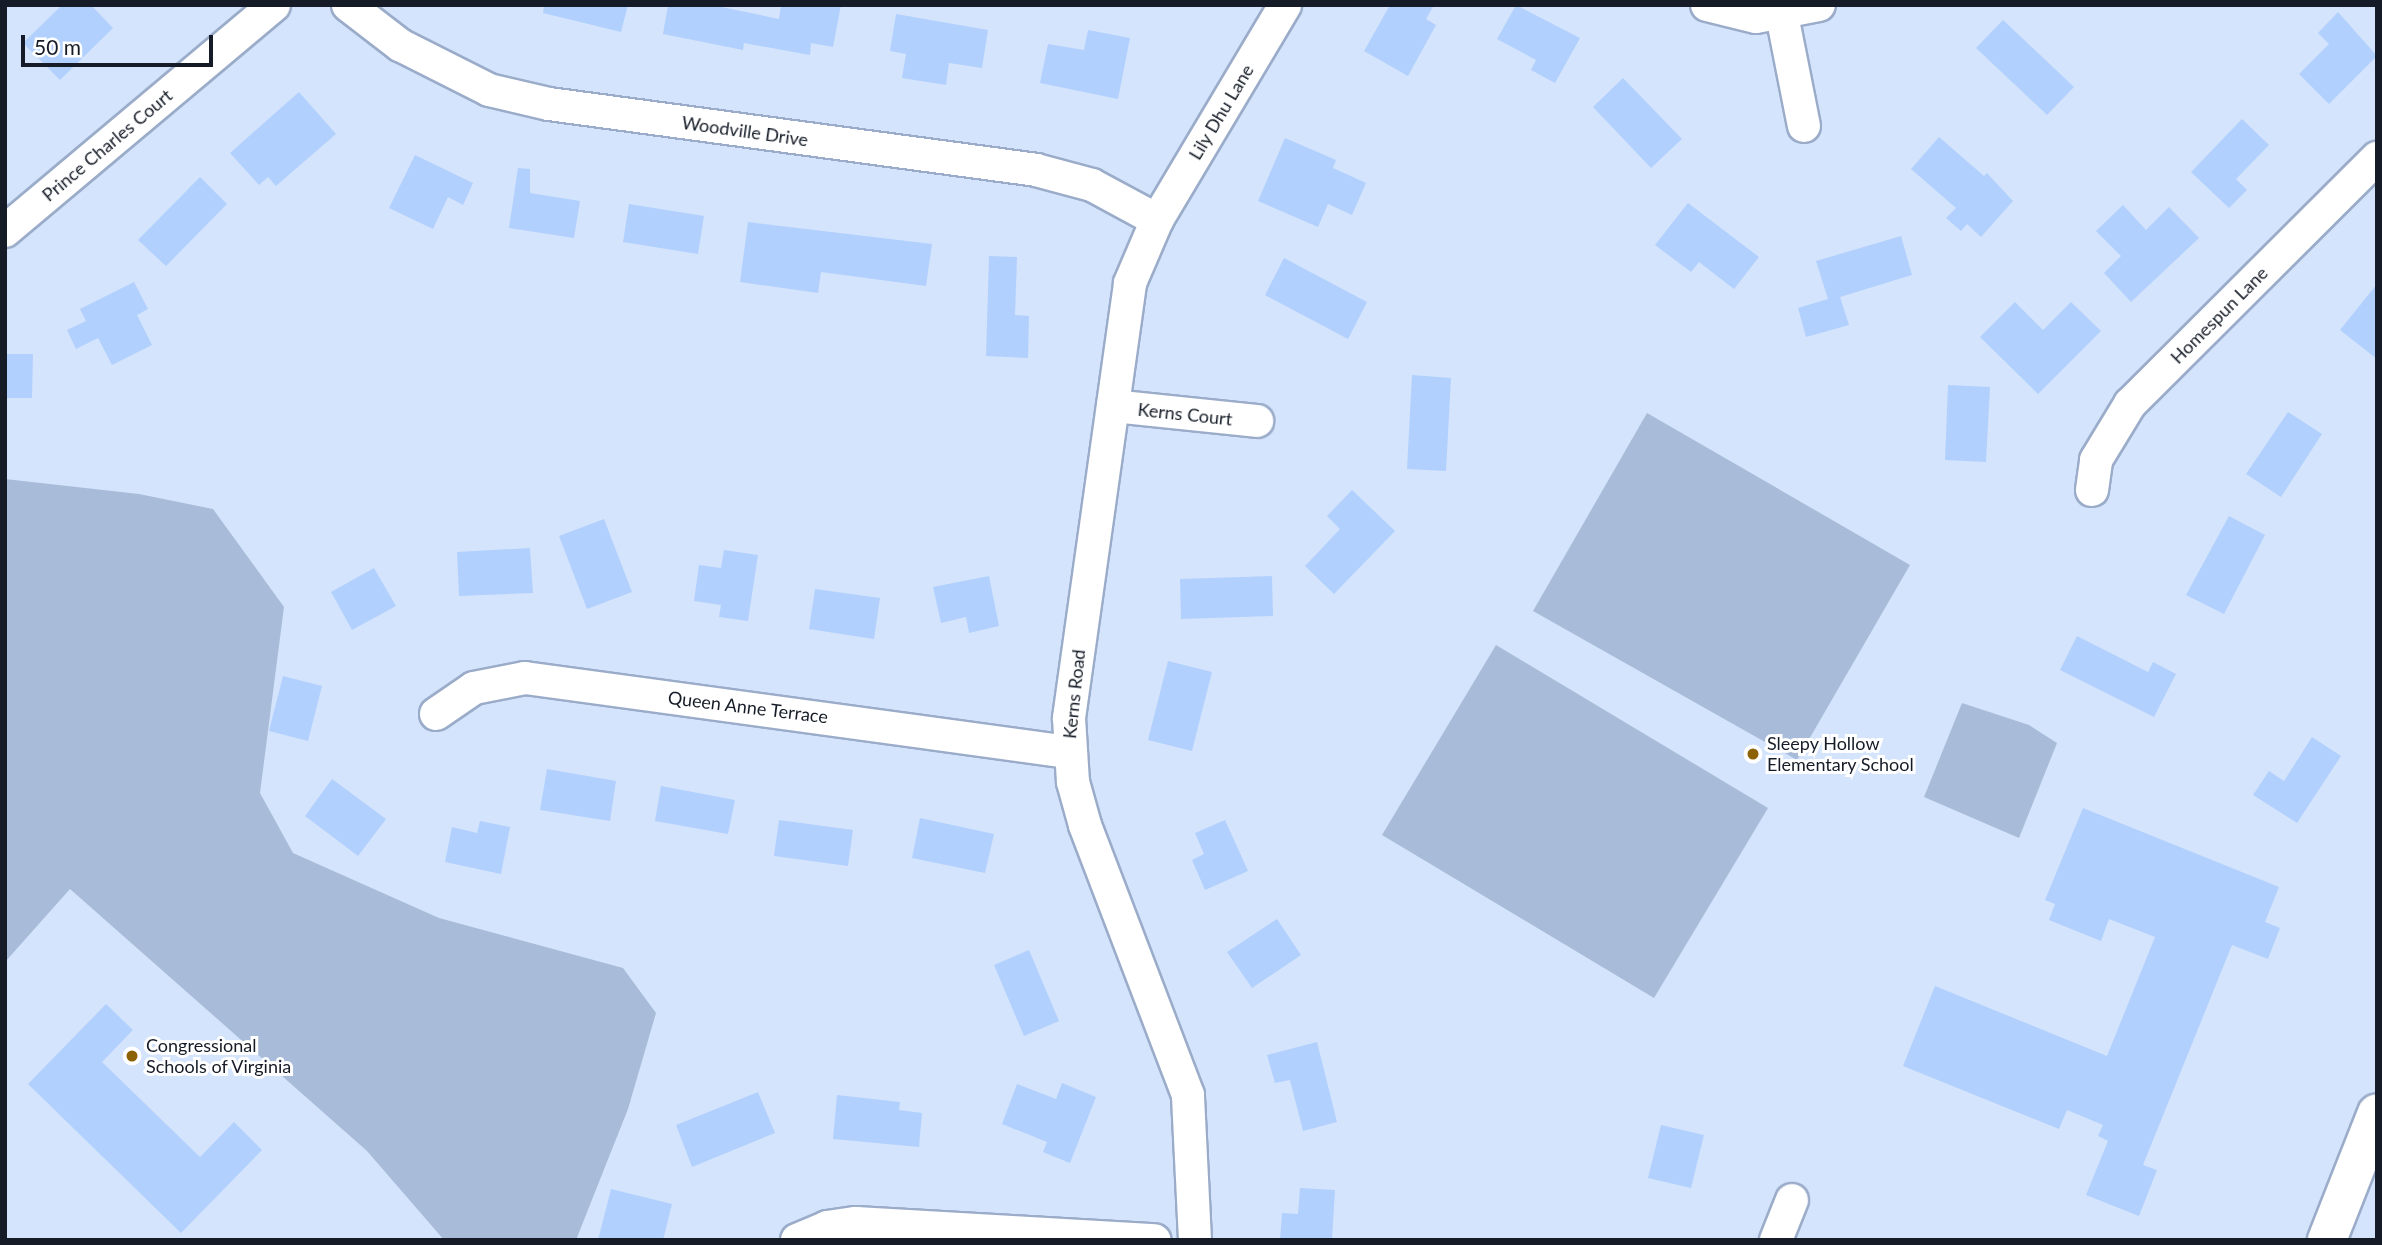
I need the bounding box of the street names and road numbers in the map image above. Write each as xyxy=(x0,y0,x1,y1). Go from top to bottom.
street label: Lily Dhu Lane xyxy=(1184,60,1258,164)
street label: Prince Charles Court xyxy=(38,84,176,206)
street label: Woodville Drive xyxy=(680,111,810,151)
street label: Homespun Lane xyxy=(2166,262,2272,368)
street label: Kerns Court xyxy=(1137,398,1233,430)
street label: Kerns Road xyxy=(1059,648,1089,740)
street label: Queen Anne Terrace xyxy=(666,686,830,728)

